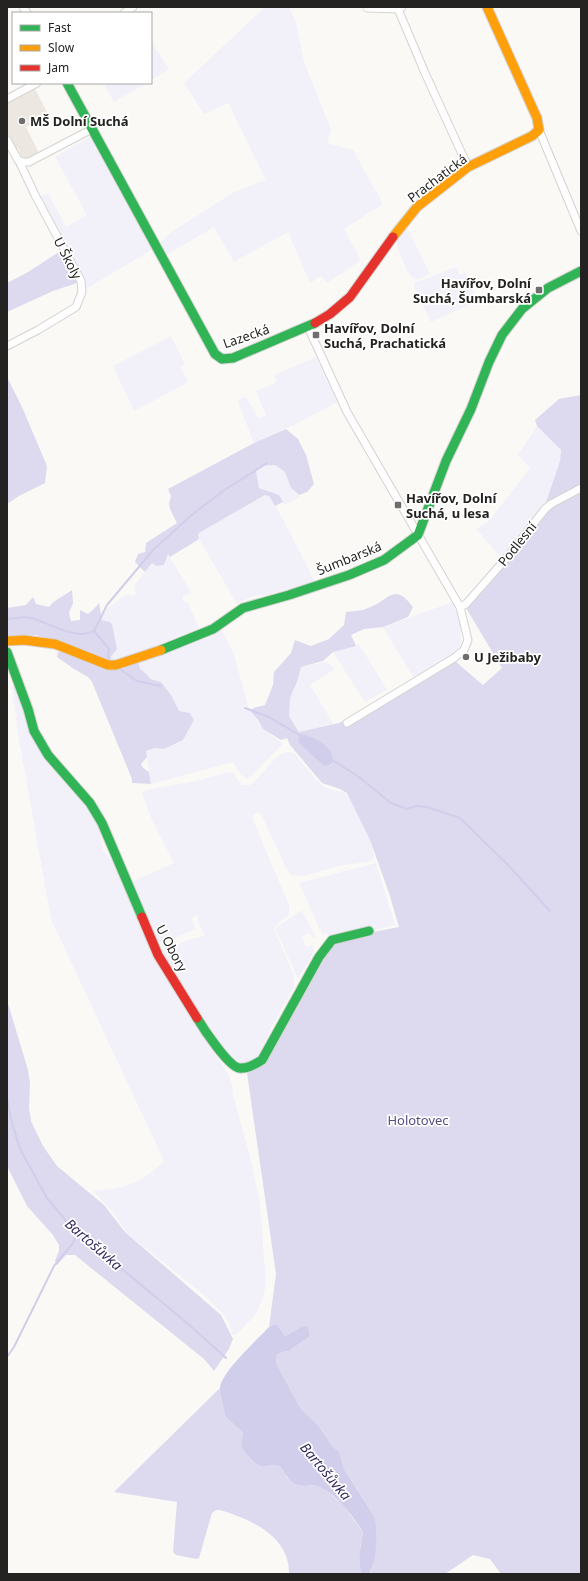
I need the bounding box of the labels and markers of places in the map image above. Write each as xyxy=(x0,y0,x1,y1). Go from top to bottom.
place label: MŠ Dolní Suchá xyxy=(30,112,129,130)
marker: MŠ Dolní Suchá xyxy=(17,116,27,126)
place label: Havířov, Dolní Suchá, Šumbarská xyxy=(413,274,532,307)
marker: Havířov, Dolní Suchá, Šumbarská xyxy=(534,285,544,295)
place label: Havířov, Dolní Suchá, Prachatická xyxy=(324,319,446,352)
marker: Havířov, Dolní Suchá, Prachatická xyxy=(311,330,321,340)
place label: Havířov, Dolní Suchá, u lesa xyxy=(406,489,497,522)
marker: Havířov, Dolní Suchá, u lesa xyxy=(393,500,403,510)
place label: U Ježibaby xyxy=(474,648,541,666)
marker: U Ježibaby xyxy=(461,652,471,662)

